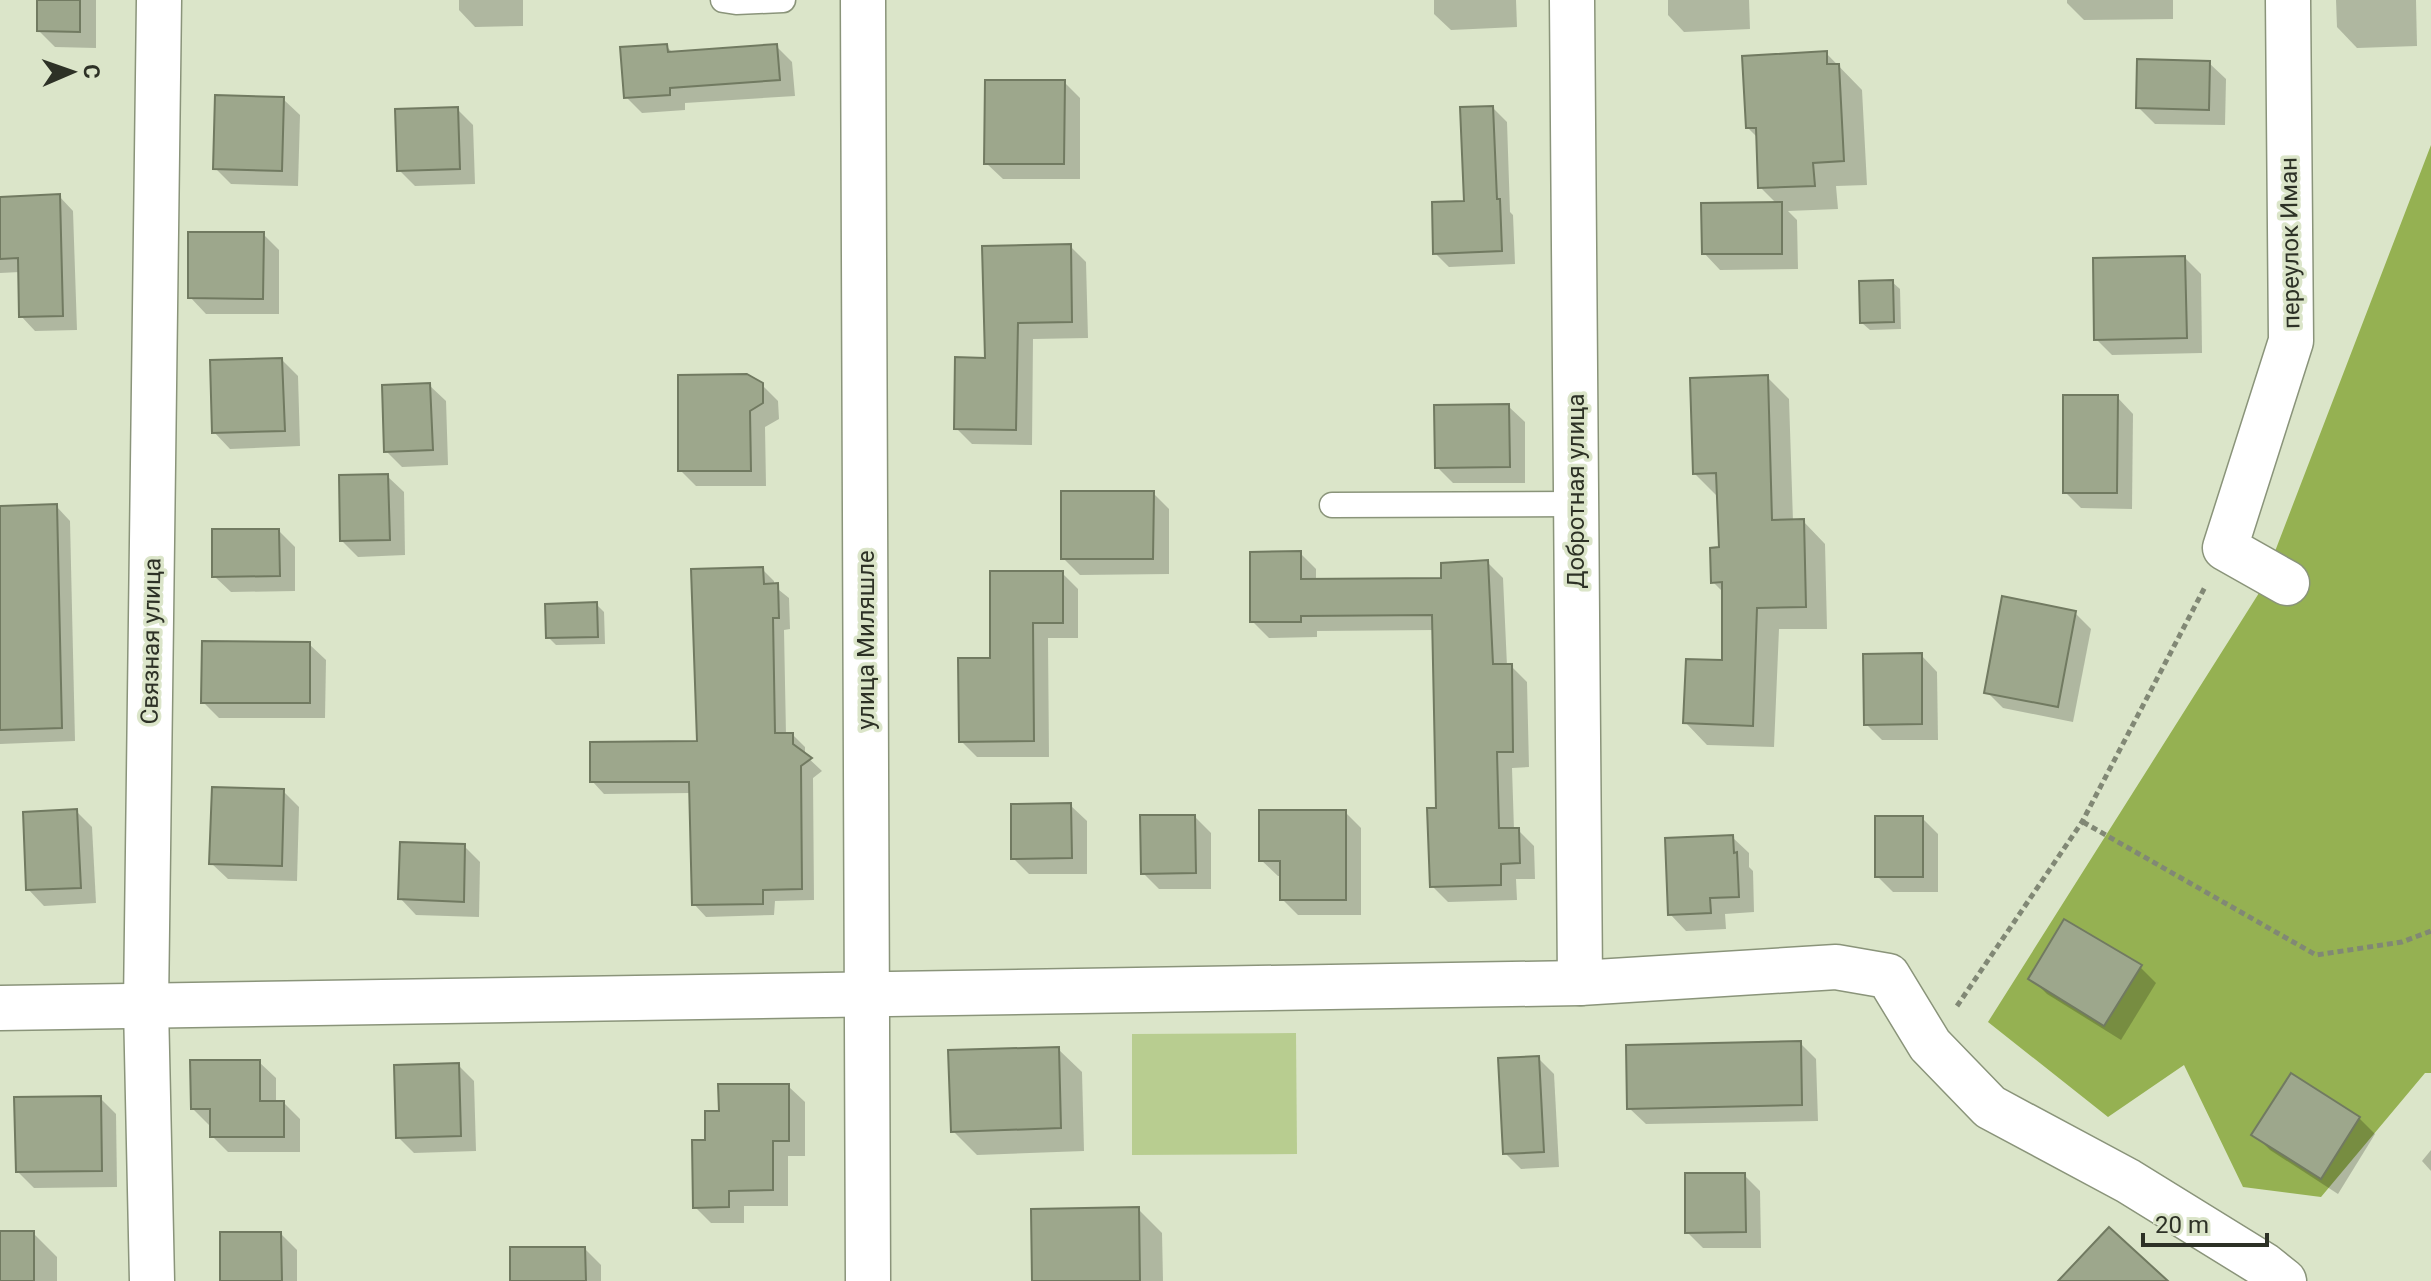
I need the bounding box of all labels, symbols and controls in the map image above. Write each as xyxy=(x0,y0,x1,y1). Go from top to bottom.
north arrow xyxy=(32,32,112,112)
text: С xyxy=(79,64,104,79)
street label: переулок Иман xyxy=(2275,157,2305,329)
street label: Добротная улица xyxy=(1562,393,1590,589)
street label: улица Миляшле xyxy=(852,550,880,730)
street label: Связная улица xyxy=(136,557,166,725)
scale bar xyxy=(2143,1197,2267,1247)
text: 20 m xyxy=(2155,1211,2209,1239)

